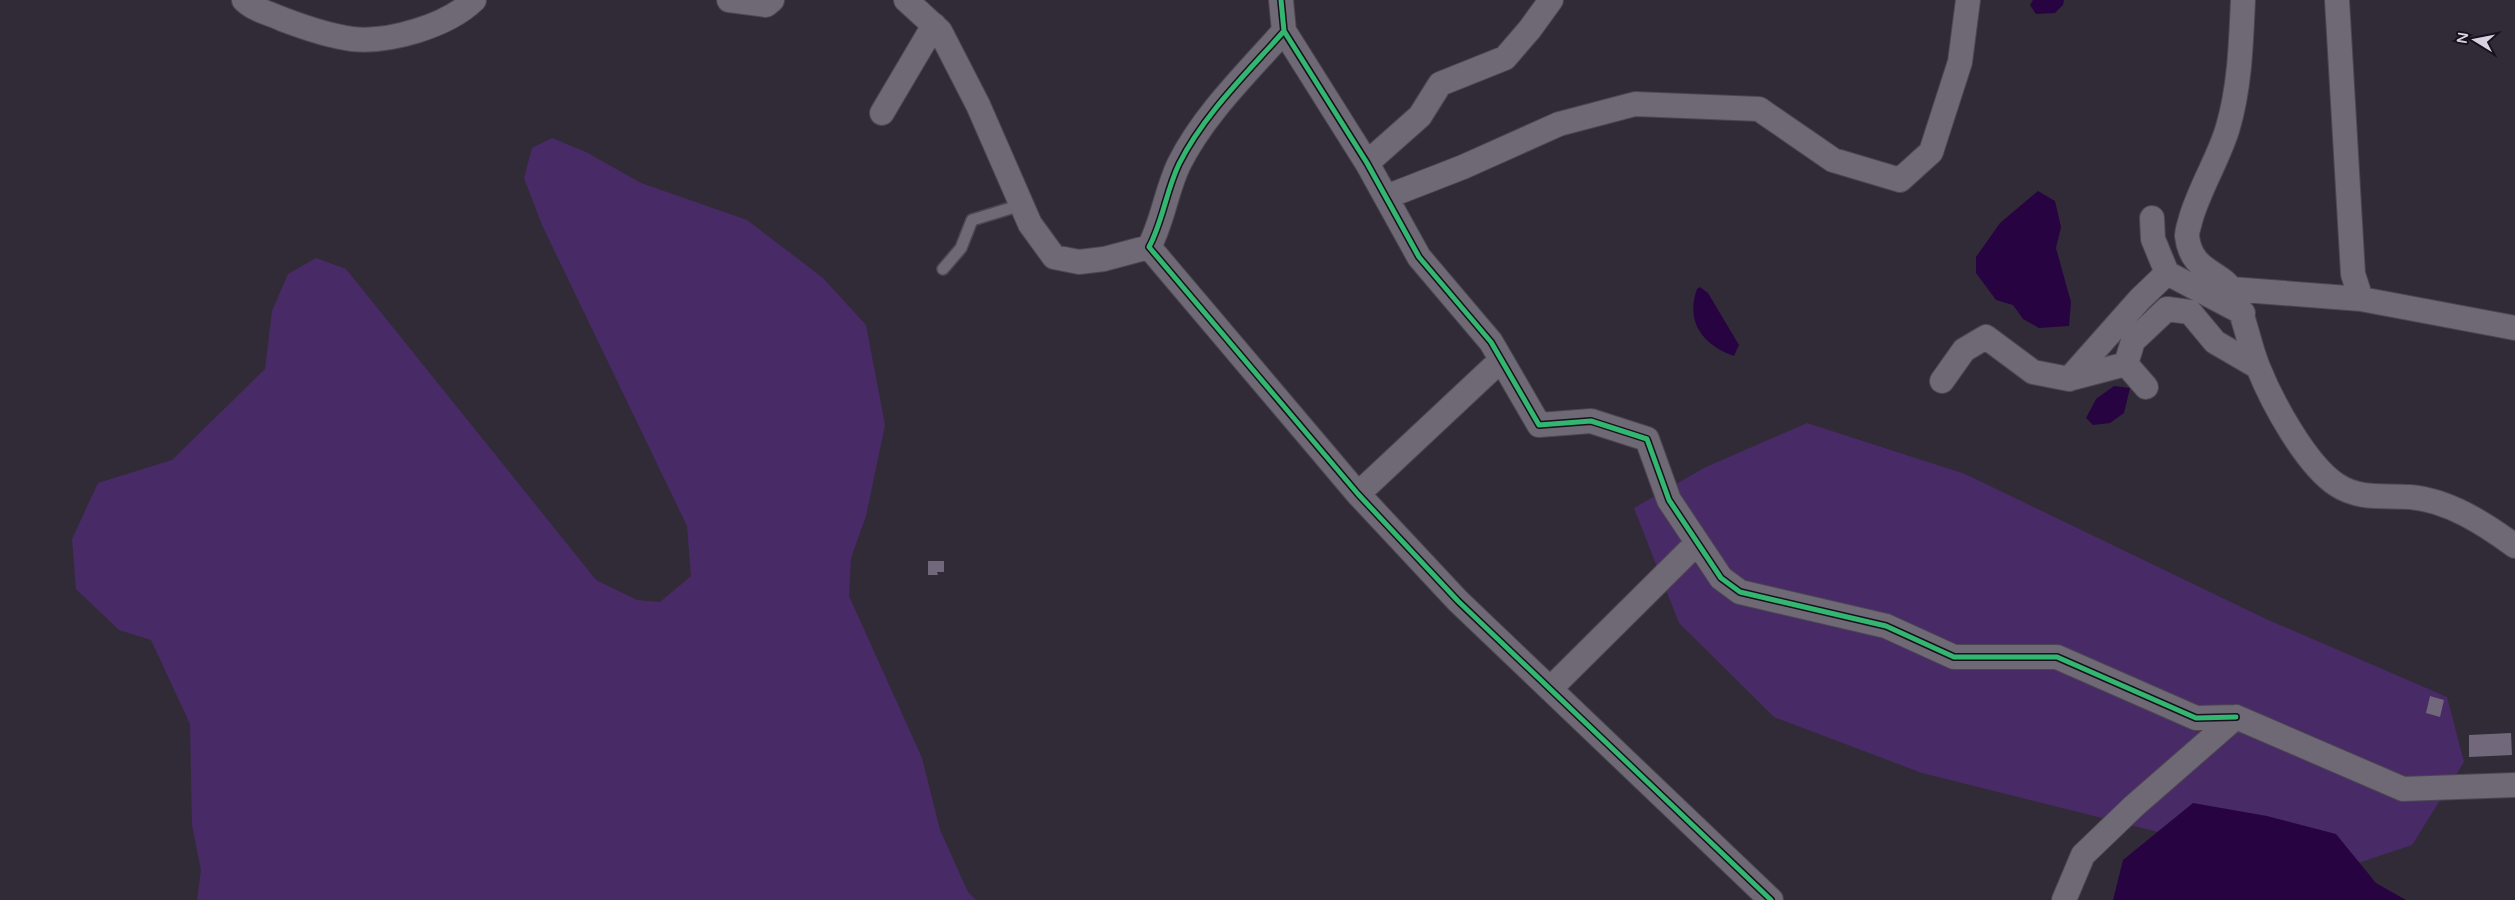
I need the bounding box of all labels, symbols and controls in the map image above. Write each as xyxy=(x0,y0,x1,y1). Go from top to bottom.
north arrow xyxy=(2450,15,2500,65)
text: N xyxy=(2453,31,2472,45)

